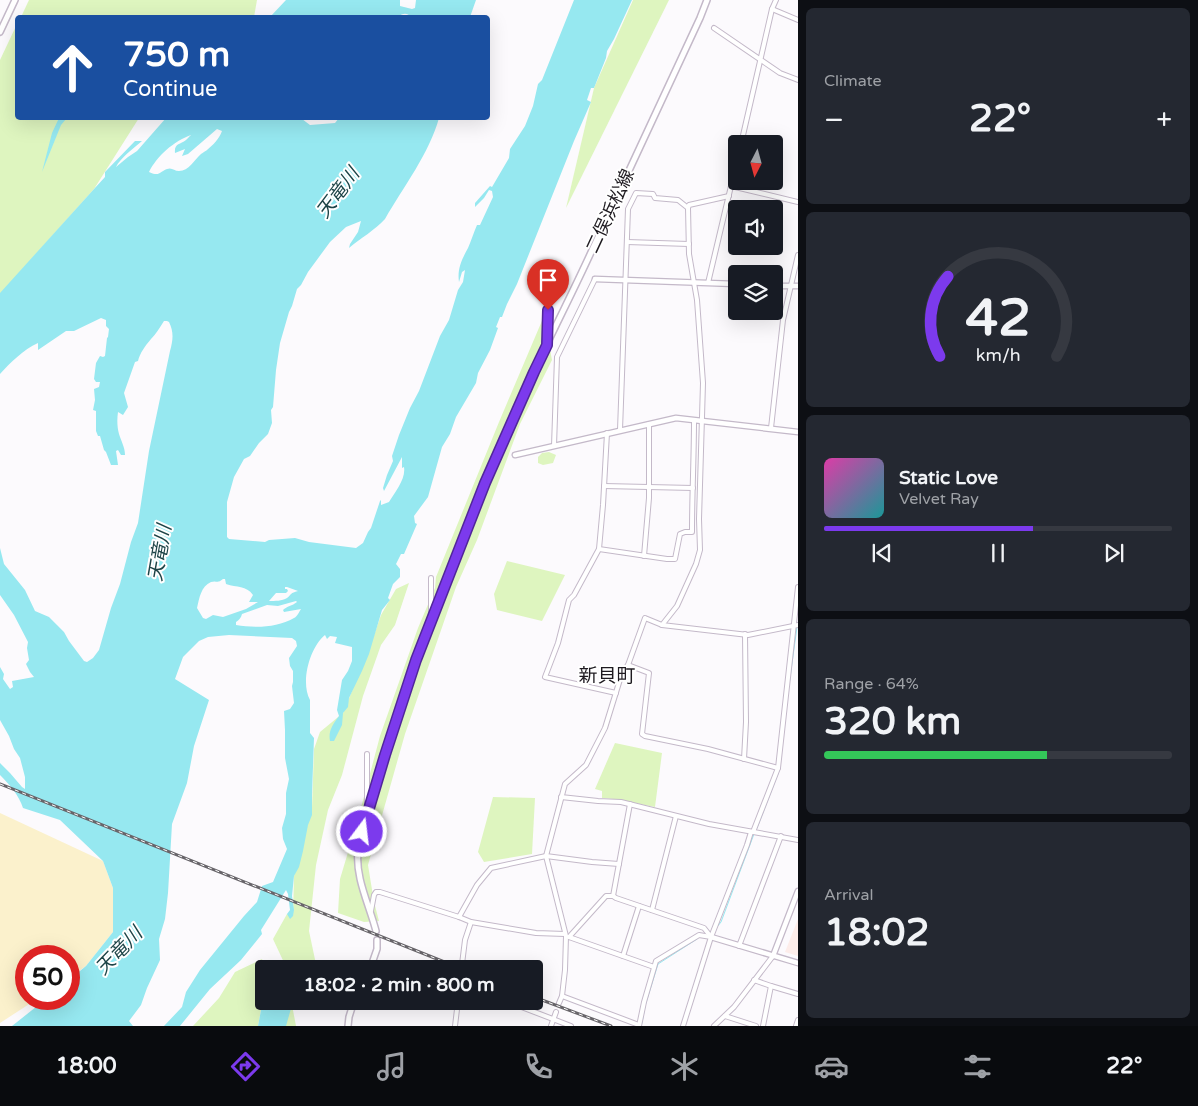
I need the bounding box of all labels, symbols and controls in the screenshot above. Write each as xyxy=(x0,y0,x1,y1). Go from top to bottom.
text: 750 m xyxy=(123,34,230,76)
icon: ahead xyxy=(40,35,105,100)
text: Climate xyxy=(824,71,882,91)
text: Continue xyxy=(123,76,218,102)
text: 22° xyxy=(969,96,1031,142)
text: − xyxy=(824,103,844,137)
text: + xyxy=(1156,103,1172,137)
north arrow xyxy=(728,135,782,190)
map controls xyxy=(728,135,783,320)
water label: 天竜川 xyxy=(312,162,365,222)
street label: 二俣浜松線 xyxy=(581,166,639,256)
button: sound xyxy=(728,200,783,255)
pin xyxy=(527,259,569,310)
button: layers xyxy=(728,265,783,320)
icon: arrive xyxy=(534,266,562,294)
text: 42 xyxy=(965,287,1031,350)
text: km/h xyxy=(976,345,1020,366)
text: Static Love xyxy=(899,467,998,489)
text: Velvet Ray xyxy=(899,489,979,509)
water label: 天竜川 xyxy=(144,521,176,583)
icon: previous xyxy=(868,539,896,567)
icon: pause xyxy=(984,539,1012,567)
icon: next xyxy=(1100,539,1128,567)
district label: 新貝町 xyxy=(578,665,636,687)
text: Range · 64% xyxy=(824,674,919,694)
text: 320 km xyxy=(824,699,961,745)
position arrow xyxy=(335,805,387,857)
text: Arrival xyxy=(824,885,873,905)
text: 18:02 xyxy=(824,910,929,956)
water label: 天竜川 xyxy=(91,921,148,979)
speed limit sign: 50 xyxy=(15,945,80,1010)
text: 18:02 · 2 min · 800 m xyxy=(303,974,495,996)
icon: directions xyxy=(228,1049,263,1084)
icon: music xyxy=(374,1049,409,1084)
icon: phone xyxy=(521,1049,556,1084)
icon: climate xyxy=(667,1049,702,1084)
icon: car xyxy=(814,1049,849,1084)
icon: filters xyxy=(960,1049,995,1084)
text: 18:00 xyxy=(56,1053,117,1079)
text: 22° xyxy=(1106,1053,1142,1079)

